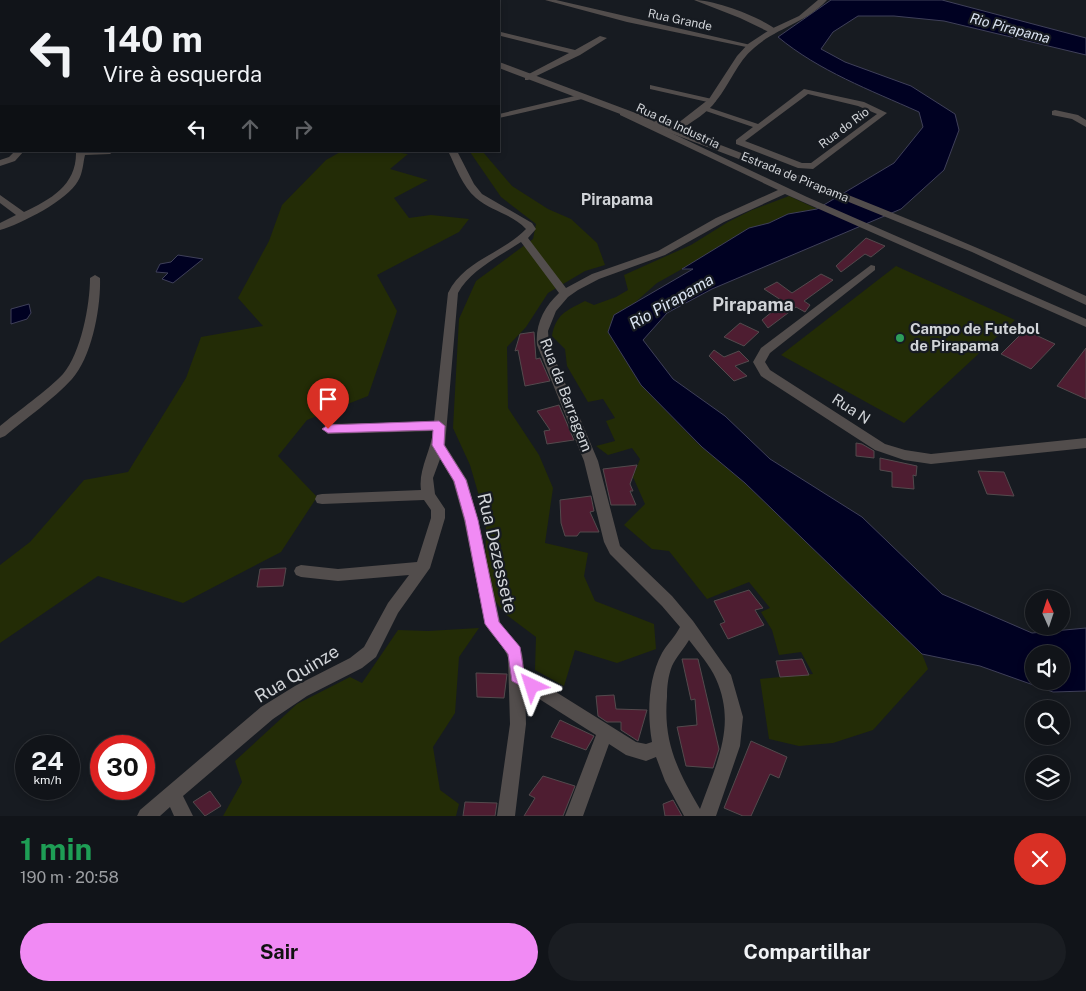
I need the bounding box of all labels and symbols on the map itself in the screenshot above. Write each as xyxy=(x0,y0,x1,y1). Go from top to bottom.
street label: Rua Grande xyxy=(647,6,714,34)
water label: Rio Pirapama xyxy=(968,10,1052,46)
street label: Rua da Industria xyxy=(634,101,722,151)
street label: Rua do Rio xyxy=(816,105,872,151)
street label: Estrada de Pirapama xyxy=(739,149,851,205)
district label: Pirapama xyxy=(581,190,653,209)
water label: Rio Pirapama xyxy=(626,270,717,333)
district label: Pirapama xyxy=(712,294,794,315)
place label: Campo de Futebol de Pirapama xyxy=(910,320,1040,354)
marker: Campo de Futebol de Pirapama xyxy=(894,332,906,344)
street label: Rua da Barragem xyxy=(537,336,596,454)
pin xyxy=(307,378,349,429)
street label: Rua N xyxy=(829,390,874,427)
street label: Rua Dezessete xyxy=(473,491,522,615)
north arrow xyxy=(1025,590,1070,635)
street label: Rua Quinze xyxy=(251,640,343,707)
position arrow xyxy=(505,659,557,711)
speed limit sign: 30 xyxy=(90,735,155,800)

